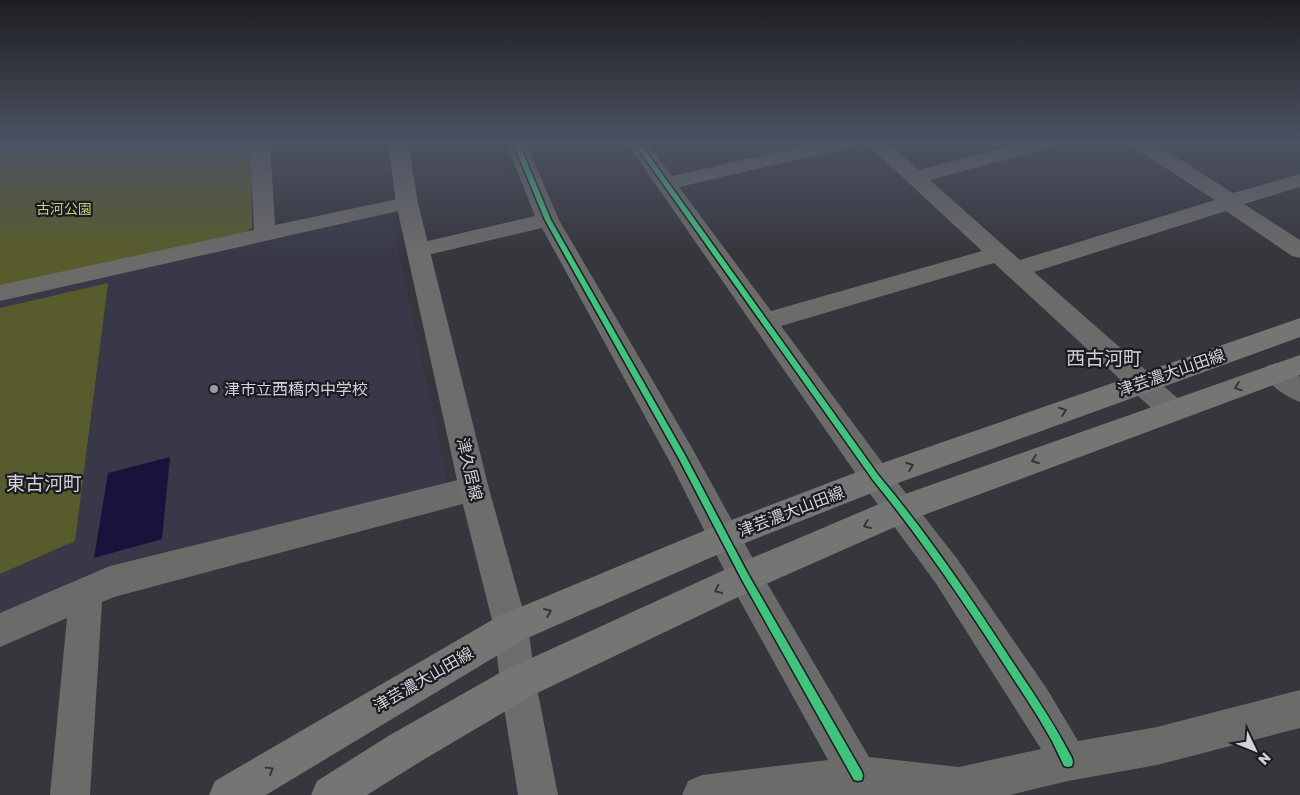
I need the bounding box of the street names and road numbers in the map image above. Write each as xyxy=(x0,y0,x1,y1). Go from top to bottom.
street label: 津芸濃大山田線 xyxy=(1115,344,1227,400)
street label: 津久居線 xyxy=(453,436,487,502)
street label: 津芸濃大山田線 xyxy=(735,482,847,540)
street label: 津芸濃大山田線 xyxy=(369,642,477,716)

